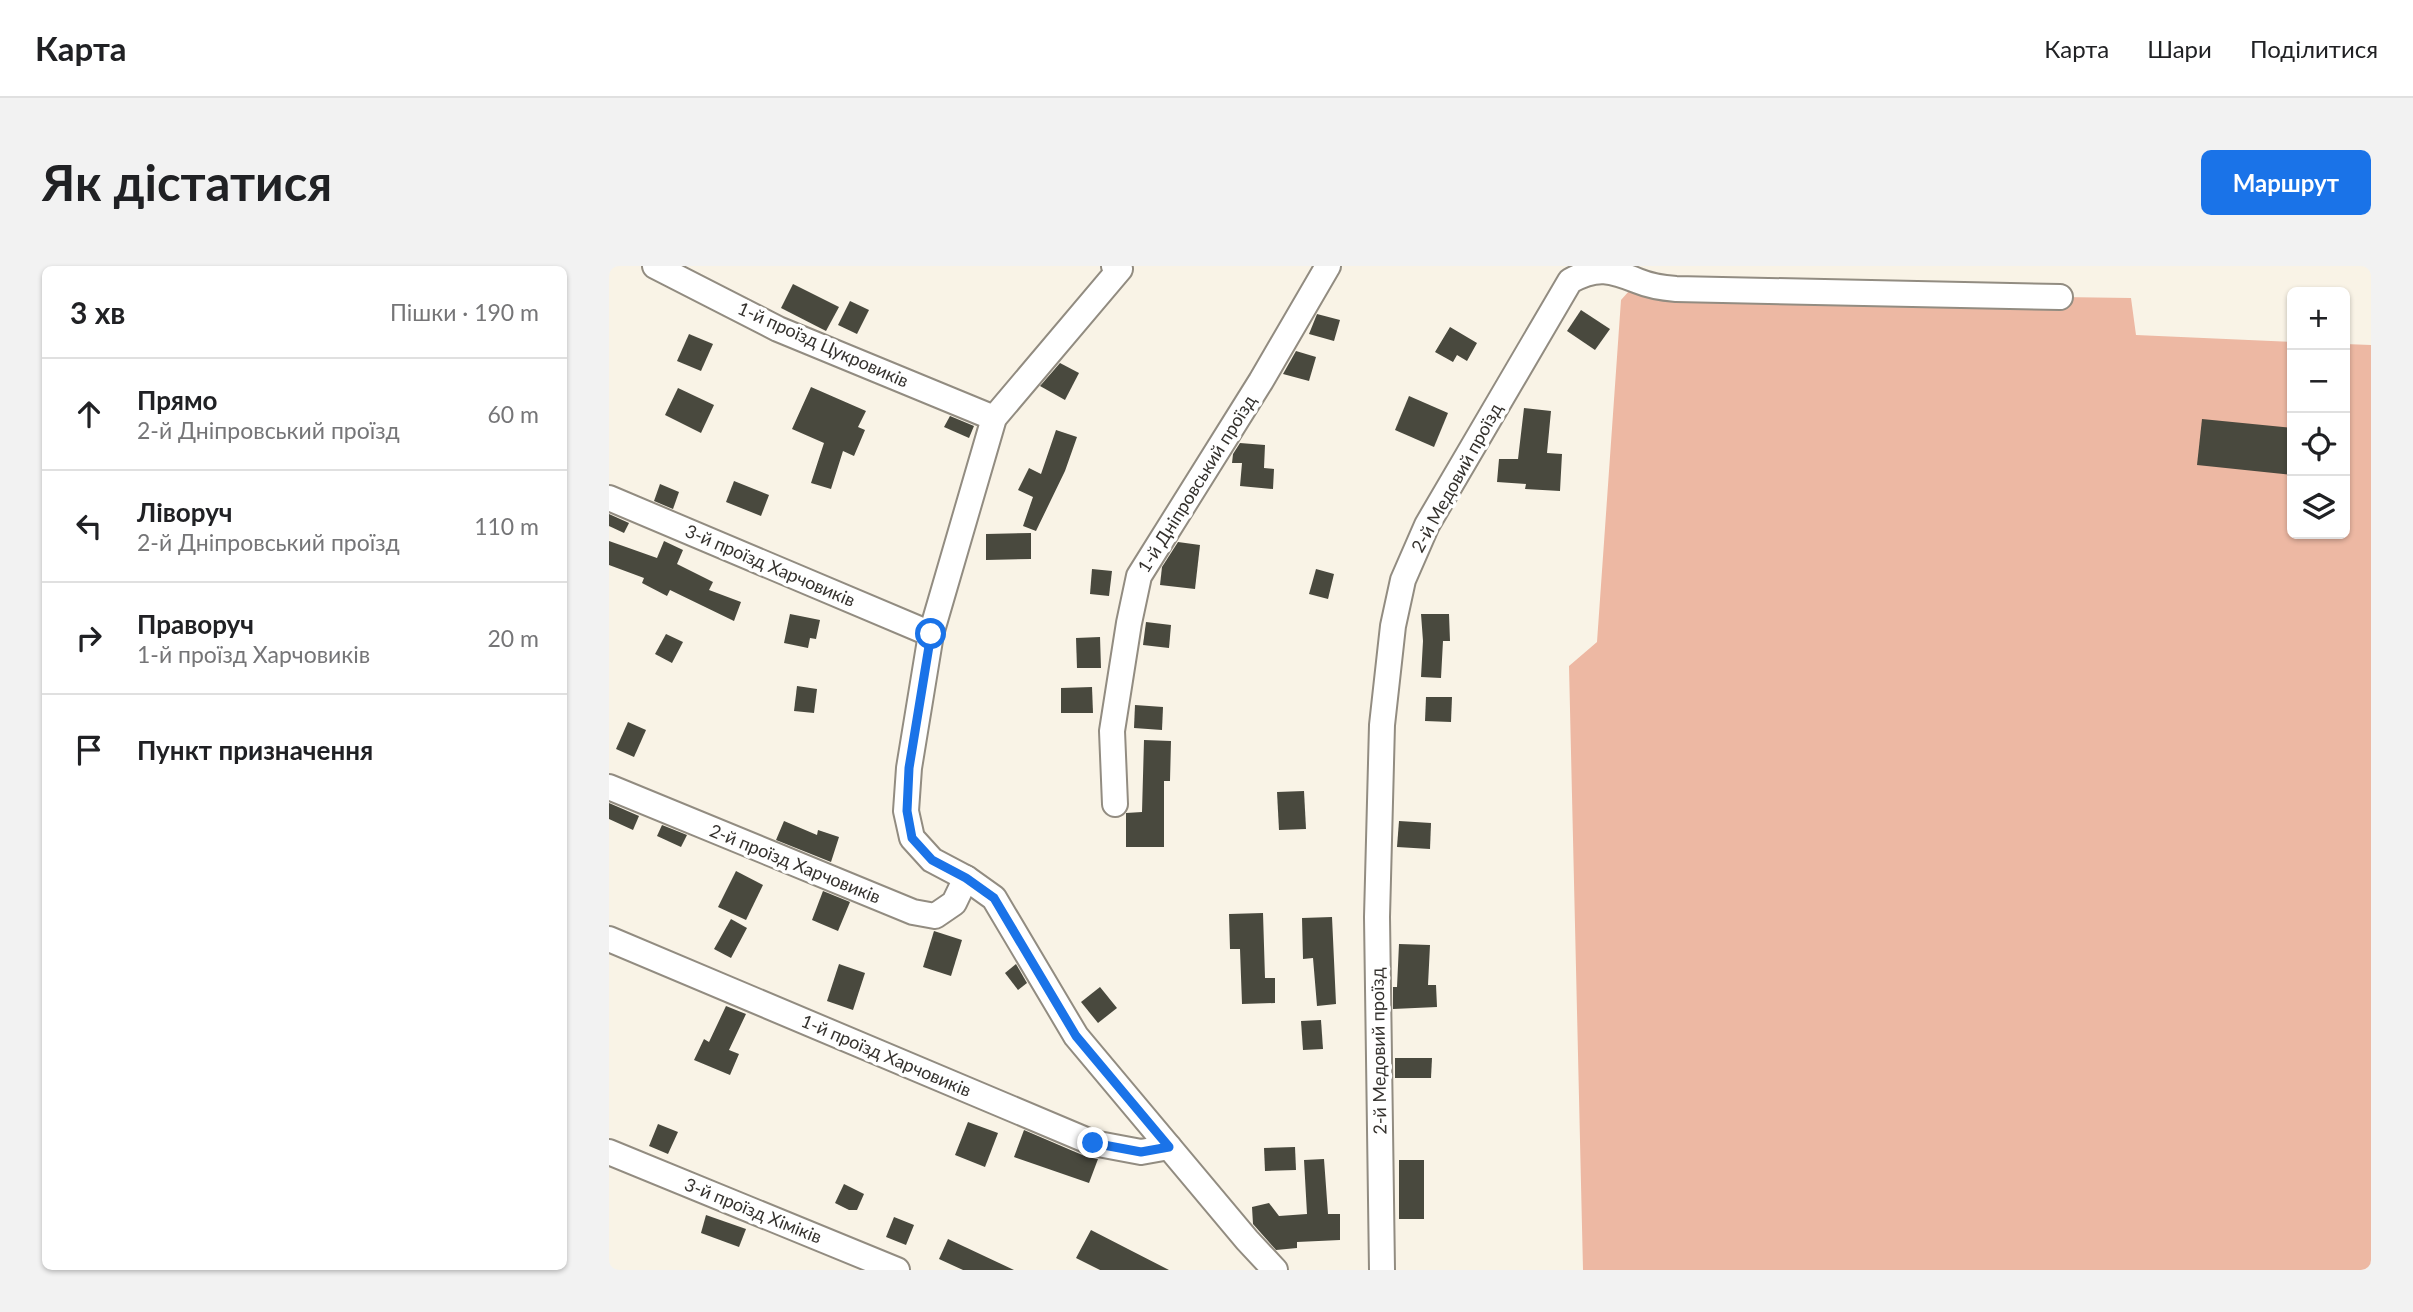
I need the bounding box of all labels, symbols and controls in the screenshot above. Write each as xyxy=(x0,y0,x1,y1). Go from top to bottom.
text: Карта xyxy=(35,28,126,68)
text: Карта xyxy=(2044,34,2109,63)
text: Шари xyxy=(2147,34,2212,63)
text: Поділитися xyxy=(2250,34,2378,63)
button: Маршрут xyxy=(2201,150,2371,215)
text: Як дістатися xyxy=(42,153,332,211)
map controls xyxy=(2287,287,2350,539)
button: + xyxy=(2287,287,2350,350)
text: 3 хв xyxy=(70,294,125,330)
street label: 1-й проїзд Цукровиків xyxy=(735,297,912,392)
text: Пішки · 190 m xyxy=(390,298,539,326)
button: − xyxy=(2287,350,2350,413)
text: Прямо xyxy=(137,384,218,416)
street label: 1-й Дніпровський проїзд xyxy=(1132,390,1260,576)
icon: ahead xyxy=(70,395,108,433)
street label: 2-й Медовий проїзд xyxy=(1406,399,1506,556)
text: 60 m xyxy=(488,400,539,428)
button: locate xyxy=(2287,413,2350,476)
text: 2-й Дніпровський проїзд xyxy=(137,416,400,444)
button: layers xyxy=(2287,476,2350,539)
text: Ліворуч xyxy=(137,496,233,528)
icon: left xyxy=(70,507,108,545)
text: 110 m xyxy=(474,512,539,540)
street label: 3-й проїзд Харчовиків xyxy=(682,519,859,611)
text: 2-й Дніпровський проїзд xyxy=(137,528,400,556)
text: Праворуч xyxy=(137,608,254,640)
route start xyxy=(915,618,946,649)
icon: right xyxy=(70,619,108,657)
text: 20 m xyxy=(488,624,539,652)
text: 1-й проїзд Харчовиків xyxy=(137,640,370,668)
icon: arrive xyxy=(70,731,108,769)
text: Пункт призначення xyxy=(137,734,373,766)
street label: 2-й проїзд Харчовиків xyxy=(707,819,884,907)
street label: 2-й Медовий проїзд xyxy=(1366,967,1390,1135)
street label: 1-й проїзд Харчовиків xyxy=(798,1009,975,1101)
route end xyxy=(1077,1127,1108,1158)
street label: 3-й проїзд Хіміків xyxy=(681,1172,825,1248)

